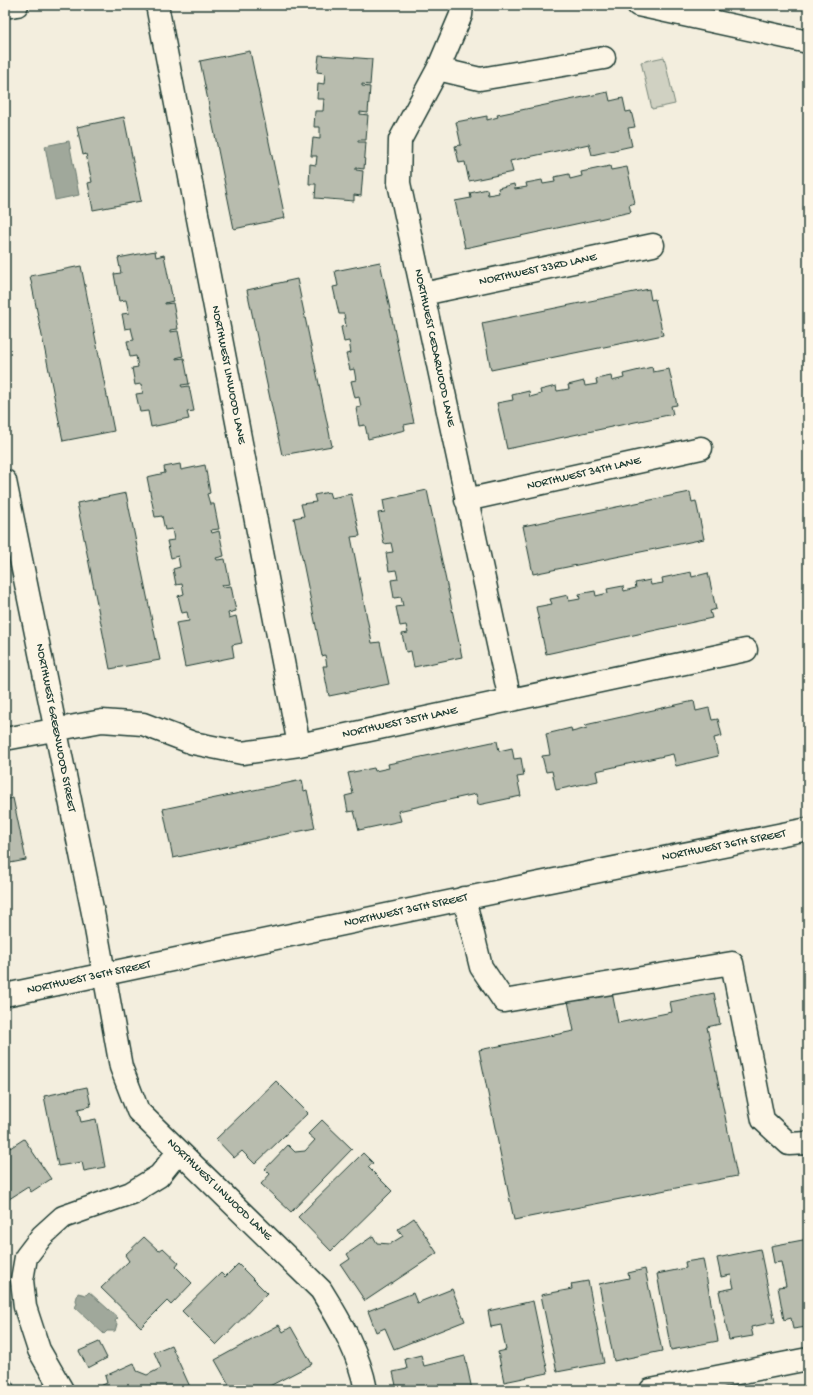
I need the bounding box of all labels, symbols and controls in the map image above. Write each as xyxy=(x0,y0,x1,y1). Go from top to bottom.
street label: NORTHWEST 33RD LANE xyxy=(478,251,599,289)
street label: NORTHWEST CEDARWOOD LANE xyxy=(410,268,458,429)
street label: NORTHWEST LINWOOD LANE xyxy=(208,305,248,446)
street label: NORTHWEST 34TH LANE xyxy=(526,454,643,494)
street label: NORTHWEST GREENWOOD STREET xyxy=(32,642,78,815)
street label: NORTHWEST 35TH LANE xyxy=(341,704,459,742)
street label: NORTHWEST 36TH STREET xyxy=(661,827,789,865)
street label: NORTHWEST 36TH STREET xyxy=(343,891,471,931)
street label: NORTHWEST 36TH STREET xyxy=(26,958,154,998)
street label: NORTHWEST LINWOOD LANE xyxy=(164,1136,275,1244)

